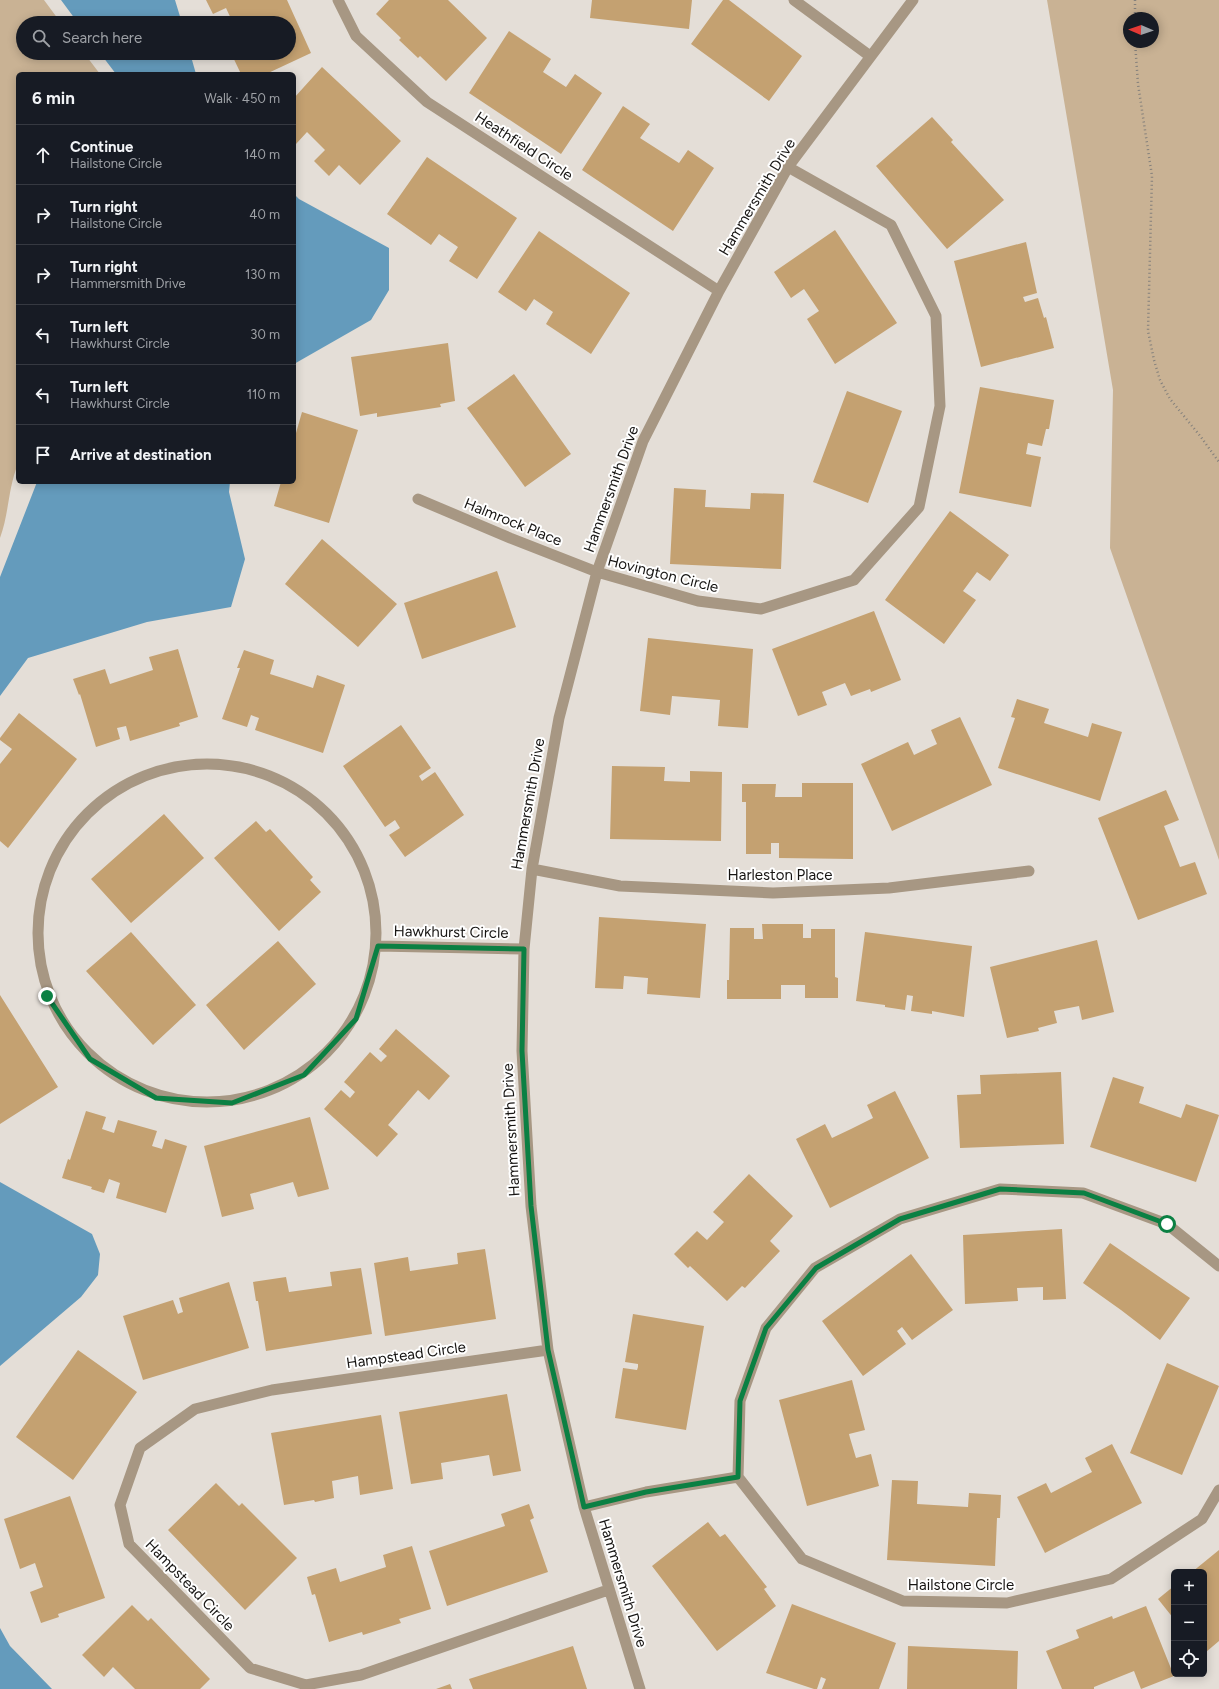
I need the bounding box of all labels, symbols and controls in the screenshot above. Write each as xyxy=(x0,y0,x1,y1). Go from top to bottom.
north arrow xyxy=(1123,12,1159,48)
search box xyxy=(16,16,296,60)
icon: search xyxy=(30,27,52,49)
text: Search here xyxy=(62,29,142,47)
text: 6 min xyxy=(32,88,75,108)
text: Walk · 450 m xyxy=(204,91,280,106)
street label: Heathfield Circle xyxy=(472,108,576,184)
street label: Hammersmith Drive xyxy=(715,135,799,259)
text: Continue xyxy=(70,138,133,156)
icon: ahead xyxy=(32,144,54,166)
text: 140 m xyxy=(244,147,280,162)
text: Hailstone Circle xyxy=(70,156,162,171)
text: Turn right xyxy=(70,198,138,216)
icon: right xyxy=(32,204,54,226)
text: 40 m xyxy=(249,207,280,222)
text: Hailstone Circle xyxy=(70,216,162,231)
text: Turn right xyxy=(70,258,138,276)
icon: right xyxy=(32,264,54,286)
text: 130 m xyxy=(245,267,280,282)
text: Hammersmith Drive xyxy=(70,276,186,291)
text: Turn left xyxy=(70,318,128,336)
icon: left xyxy=(32,324,54,346)
text: 30 m xyxy=(250,327,280,342)
text: Hawkhurst Circle xyxy=(70,336,170,351)
text: Turn left xyxy=(70,378,128,396)
icon: left xyxy=(32,384,54,406)
text: 110 m xyxy=(247,387,280,402)
text: Hawkhurst Circle xyxy=(70,396,170,411)
street label: Hammersmith Drive xyxy=(580,423,642,555)
icon: arrive xyxy=(32,444,54,466)
text: Arrive at destination xyxy=(70,446,211,464)
street label: Halmrock Place xyxy=(462,494,564,550)
street label: Hovington Circle xyxy=(606,552,720,596)
street label: Hammersmith Drive xyxy=(508,737,548,871)
street label: Harleston Place xyxy=(728,866,832,884)
street label: Hawkhurst Circle xyxy=(393,922,509,942)
route end xyxy=(38,987,56,1005)
street label: Hammersmith Drive xyxy=(499,1063,523,1197)
route start xyxy=(1158,1215,1176,1233)
street label: Hampstead Circle xyxy=(345,1338,467,1372)
street label: Hammersmith Drive xyxy=(595,1517,651,1649)
street label: Hampstead Circle xyxy=(142,1535,238,1635)
map controls xyxy=(1171,1569,1207,1677)
button: + xyxy=(1171,1569,1207,1605)
street label: Hailstone Circle xyxy=(908,1576,1014,1594)
button: − xyxy=(1171,1605,1207,1641)
button: locate xyxy=(1171,1641,1207,1677)

